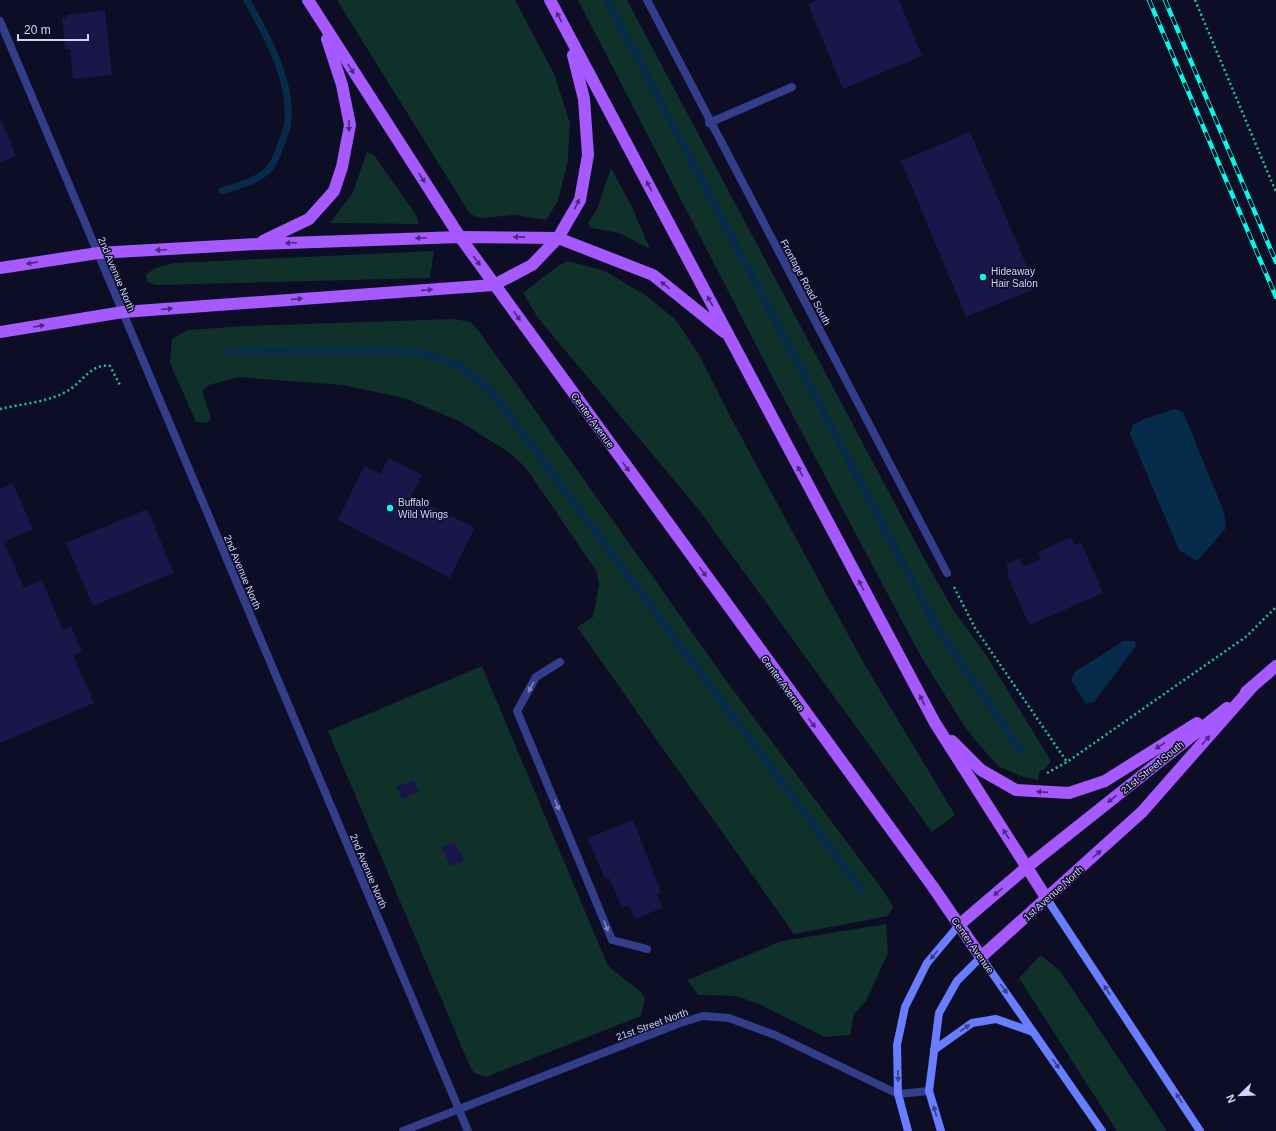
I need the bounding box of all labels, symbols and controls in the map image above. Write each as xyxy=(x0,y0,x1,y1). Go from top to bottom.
one-way arrow xyxy=(555,11,562,23)
scale bar xyxy=(18,16,88,42)
text: 20 m xyxy=(24,23,51,37)
one-way arrow xyxy=(347,63,355,74)
one-way arrow xyxy=(346,120,352,133)
one-way arrow xyxy=(418,173,426,183)
one-way arrow xyxy=(645,180,652,192)
one-way arrow xyxy=(574,198,580,209)
one-way arrow xyxy=(512,234,525,240)
street label: 2nd Avenue North xyxy=(96,235,137,313)
one-way arrow xyxy=(414,235,427,241)
street label: Frontage Road South xyxy=(778,237,833,327)
one-way arrow xyxy=(285,239,297,246)
one-way arrow xyxy=(155,246,167,253)
one-way arrow xyxy=(473,255,481,266)
one-way arrow xyxy=(26,260,38,266)
place label: Hideaway Hair Salon xyxy=(991,266,1038,289)
marker: Hideaway Hair Salon xyxy=(978,272,988,282)
one-way arrow xyxy=(659,280,670,289)
one-way arrow xyxy=(421,286,433,293)
one-way arrow xyxy=(707,295,713,307)
one-way arrow xyxy=(291,296,303,303)
one-way arrow xyxy=(161,305,173,312)
one-way arrow xyxy=(513,311,521,322)
one-way arrow xyxy=(32,322,45,328)
street label: Center Avenue xyxy=(569,390,617,451)
one-way arrow xyxy=(622,461,630,472)
one-way arrow xyxy=(797,465,804,476)
place label: Buffalo Wild Wings xyxy=(398,497,448,520)
marker: Buffalo Wild Wings xyxy=(385,503,395,513)
street label: 2nd Avenue North xyxy=(222,533,263,611)
one-way arrow xyxy=(698,567,706,577)
one-way arrow xyxy=(858,580,865,591)
street label: Center Avenue xyxy=(759,653,807,714)
one-way arrow xyxy=(527,681,534,693)
one-way arrow xyxy=(919,694,926,706)
one-way arrow xyxy=(808,717,816,728)
one-way arrow xyxy=(1201,735,1211,745)
street label: 21st Street South xyxy=(1119,739,1186,796)
one-way arrow xyxy=(1155,742,1165,750)
one-way arrow xyxy=(1036,789,1048,796)
one-way arrow xyxy=(1107,795,1118,803)
one-way arrow xyxy=(554,800,560,812)
one-way arrow xyxy=(1002,829,1010,839)
street label: 2nd Avenue North xyxy=(348,832,389,910)
one-way arrow xyxy=(1092,849,1102,859)
street label: 1st Avenue North xyxy=(1021,864,1085,923)
one-way arrow xyxy=(992,888,1003,897)
street label: Center Avenue xyxy=(949,915,996,976)
one-way arrow xyxy=(604,920,610,932)
one-way arrow xyxy=(929,949,938,960)
one-way arrow xyxy=(1000,984,1008,994)
one-way arrow xyxy=(1104,984,1111,996)
street label: 21st Street North xyxy=(615,1006,690,1043)
one-way arrow xyxy=(960,1024,971,1032)
one-way arrow xyxy=(1052,1059,1060,1069)
one-way arrow xyxy=(895,1070,901,1083)
north arrow xyxy=(1220,1075,1260,1115)
one-way arrow xyxy=(1175,1093,1183,1104)
text: N xyxy=(1224,1093,1238,1105)
one-way arrow xyxy=(932,1105,938,1117)

